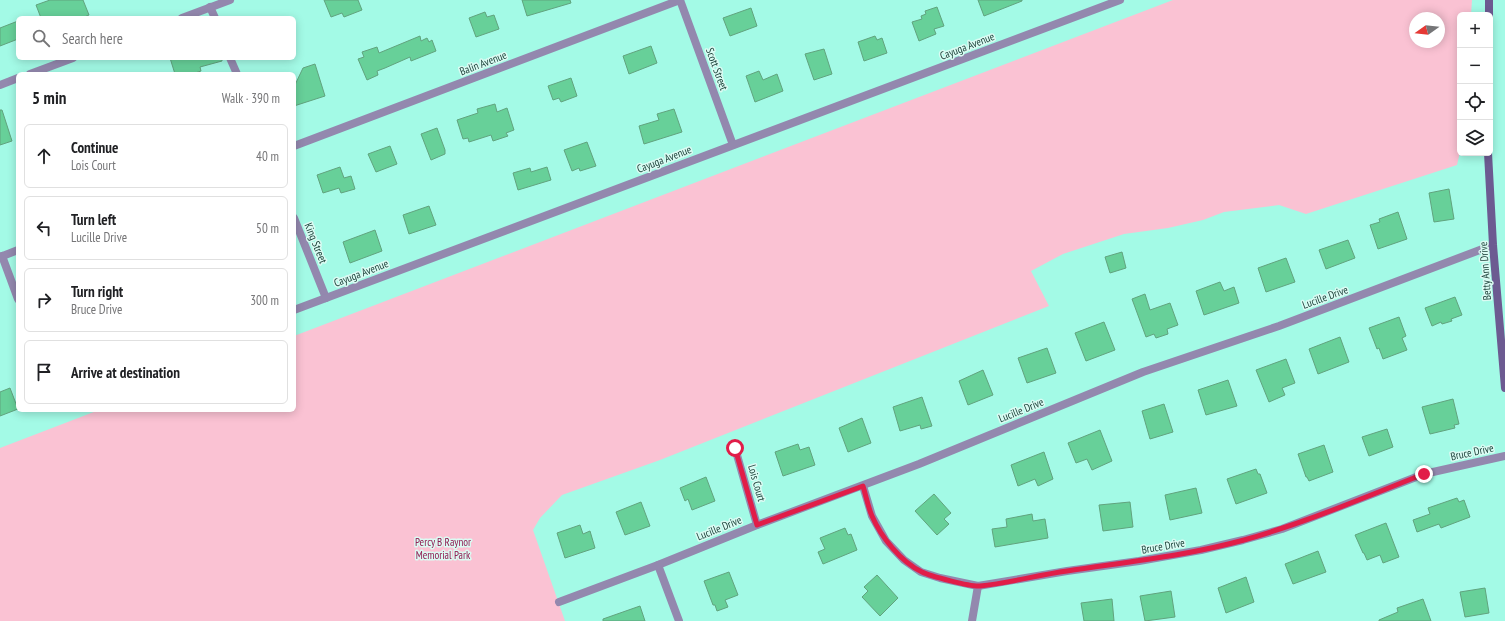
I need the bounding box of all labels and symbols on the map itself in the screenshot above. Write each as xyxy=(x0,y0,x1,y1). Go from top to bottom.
north arrow xyxy=(1409,12,1445,48)
street label: Cayuga Avenue xyxy=(938,29,997,63)
street label: Scott Street xyxy=(703,46,731,92)
street label: Balin Avenue xyxy=(458,47,509,78)
street label: Cayuga Avenue xyxy=(635,142,694,176)
street label: King Street xyxy=(302,221,330,265)
street label: Betty Ann Drive xyxy=(1476,241,1494,301)
street label: Cayuga Avenue xyxy=(332,256,391,290)
street label: Lucille Drive xyxy=(1300,282,1350,312)
street label: Lucille Drive xyxy=(996,394,1046,425)
route start xyxy=(726,439,744,457)
street label: Bruce Drive xyxy=(1449,441,1495,463)
street label: Lois Court xyxy=(745,463,769,503)
route end xyxy=(1415,465,1433,483)
street label: Lucille Drive xyxy=(694,512,744,543)
park label: Percy B Raynor Memorial Park xyxy=(415,535,471,562)
street label: Bruce Drive xyxy=(1140,535,1186,557)

